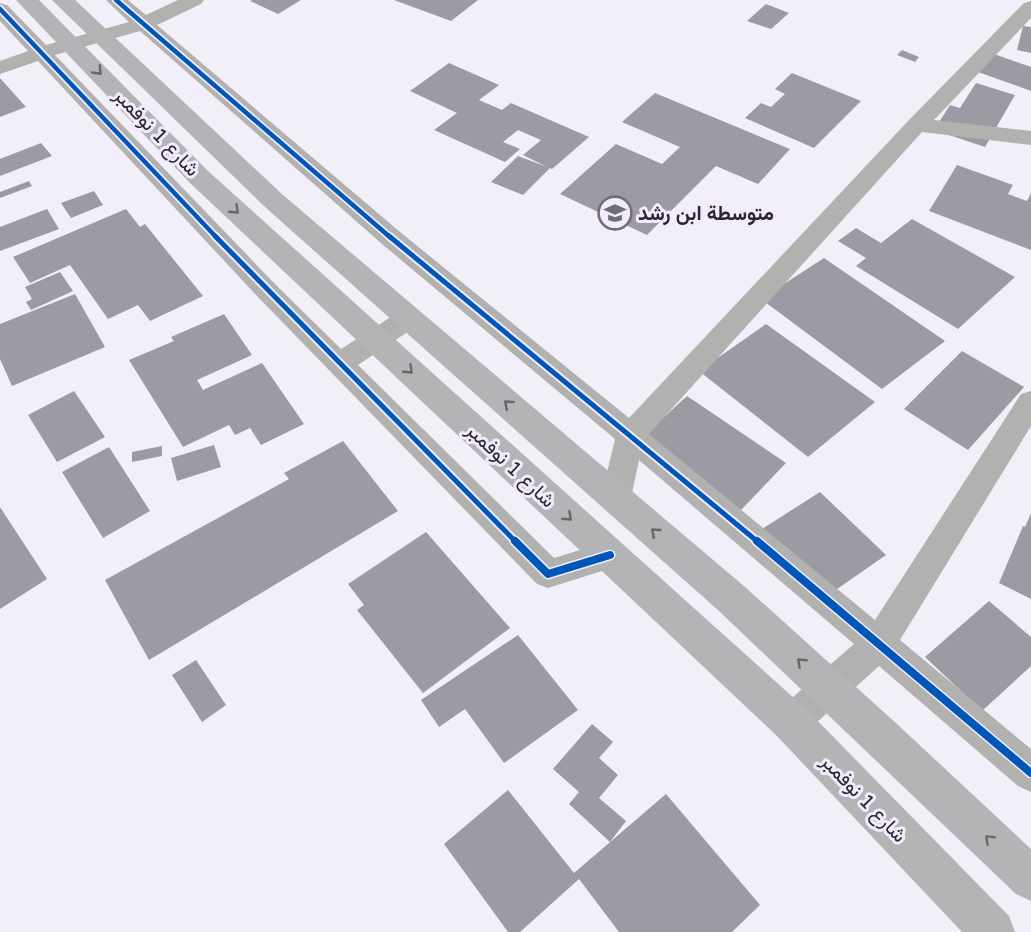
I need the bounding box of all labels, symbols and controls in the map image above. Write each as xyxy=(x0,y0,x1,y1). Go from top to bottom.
one-way arrow xyxy=(91,65,102,75)
street label: شارع 1 نوفمبر xyxy=(107,83,204,182)
school or university icon: متوسطة ابن رشد xyxy=(597,195,633,231)
place label: متوسطة ابن رشد xyxy=(638,202,774,226)
one-way arrow xyxy=(228,203,239,214)
one-way arrow xyxy=(402,363,413,374)
one-way arrow xyxy=(504,400,515,411)
street label: شارع 1 نوفمبر xyxy=(459,418,560,514)
one-way arrow xyxy=(561,510,572,521)
one-way arrow xyxy=(651,529,662,540)
one-way arrow xyxy=(797,658,807,669)
street label: شارع 1 نوفمبر xyxy=(814,749,911,848)
one-way arrow xyxy=(985,835,995,846)

